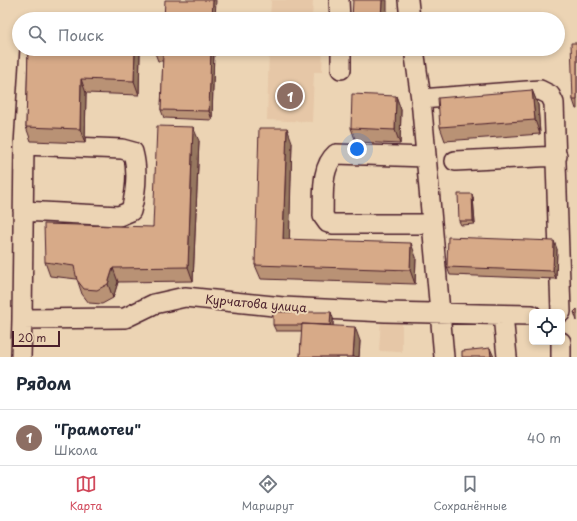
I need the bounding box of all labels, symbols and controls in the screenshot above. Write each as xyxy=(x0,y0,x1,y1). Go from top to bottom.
search box xyxy=(12,12,565,56)
icon: search xyxy=(26,23,48,45)
text: Поиск xyxy=(58,23,104,46)
pin: 1 xyxy=(277,81,303,111)
your location xyxy=(347,139,367,159)
street label: Курчатова улица xyxy=(204,290,308,316)
map controls xyxy=(529,309,565,345)
button: locate xyxy=(529,309,565,345)
scale bar xyxy=(12,329,60,348)
text: 20 m xyxy=(18,329,46,346)
text: Рядом xyxy=(16,370,71,396)
text: "Грамотеи" xyxy=(54,417,141,440)
text: 1 xyxy=(26,428,32,447)
text: 40 m xyxy=(527,428,561,447)
text: Школа xyxy=(54,440,98,459)
tab: Карта xyxy=(70,473,102,514)
tab: Маршрут xyxy=(242,473,294,514)
tab: Сохранённые xyxy=(434,473,507,514)

